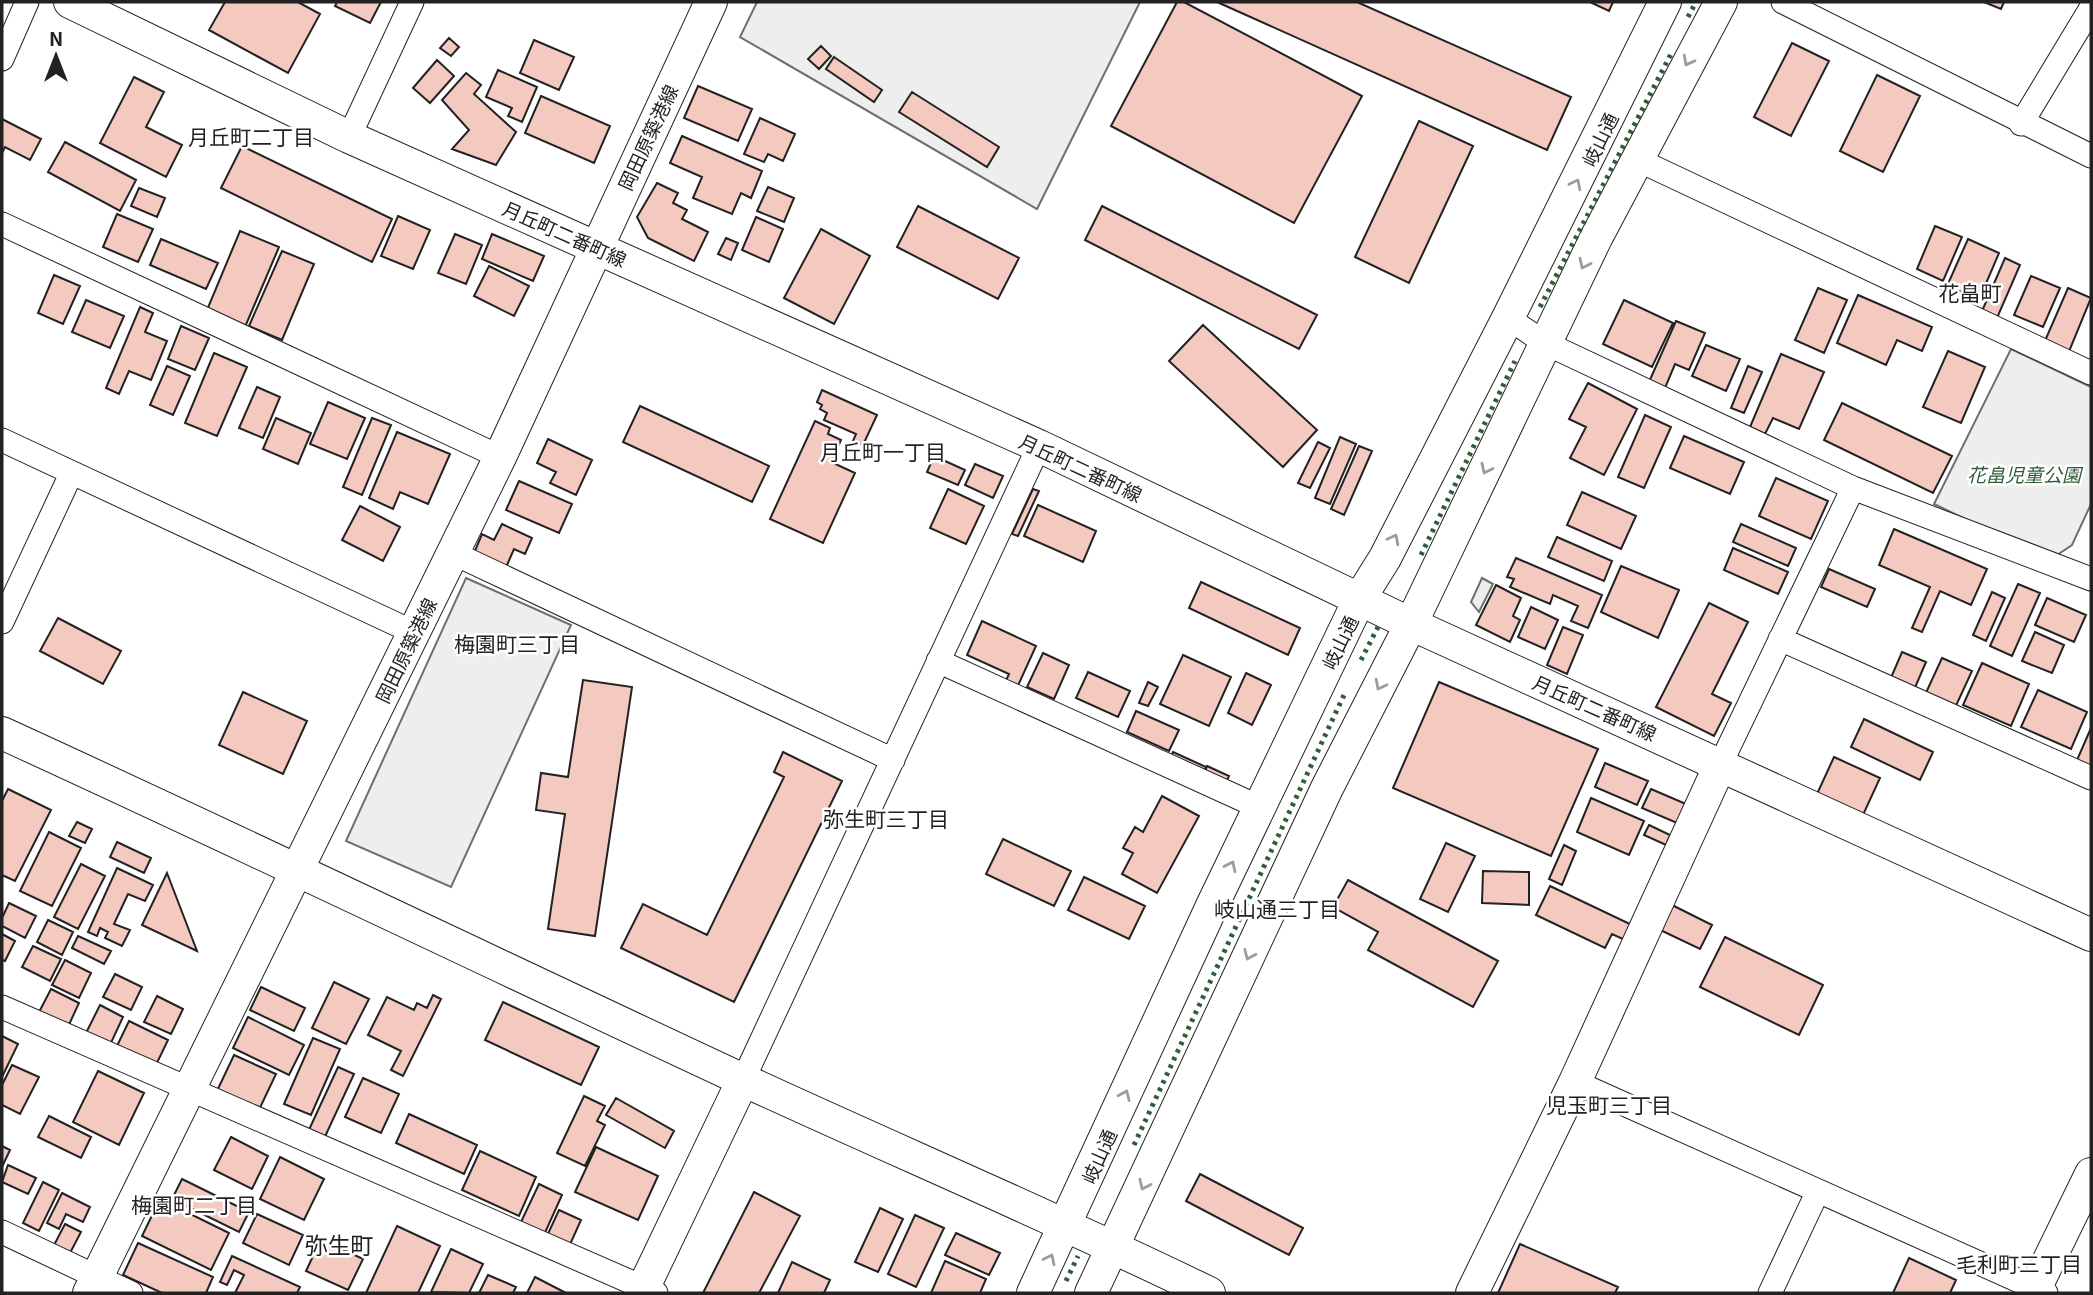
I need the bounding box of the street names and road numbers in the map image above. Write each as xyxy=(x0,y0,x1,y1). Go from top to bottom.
street label: 岡田原築港線 xyxy=(611,80,683,194)
street label: 岐山通 xyxy=(1574,107,1624,171)
street label: 月丘町二番町線 xyxy=(499,194,631,272)
street label: 月丘町二番町線 xyxy=(1015,427,1147,507)
street label: 岡田原築港線 xyxy=(368,593,442,707)
street label: 岐山通 xyxy=(1314,610,1364,674)
street label: 月丘町二番町線 xyxy=(1529,668,1661,746)
street label: 岐山通 xyxy=(1074,1124,1122,1188)

